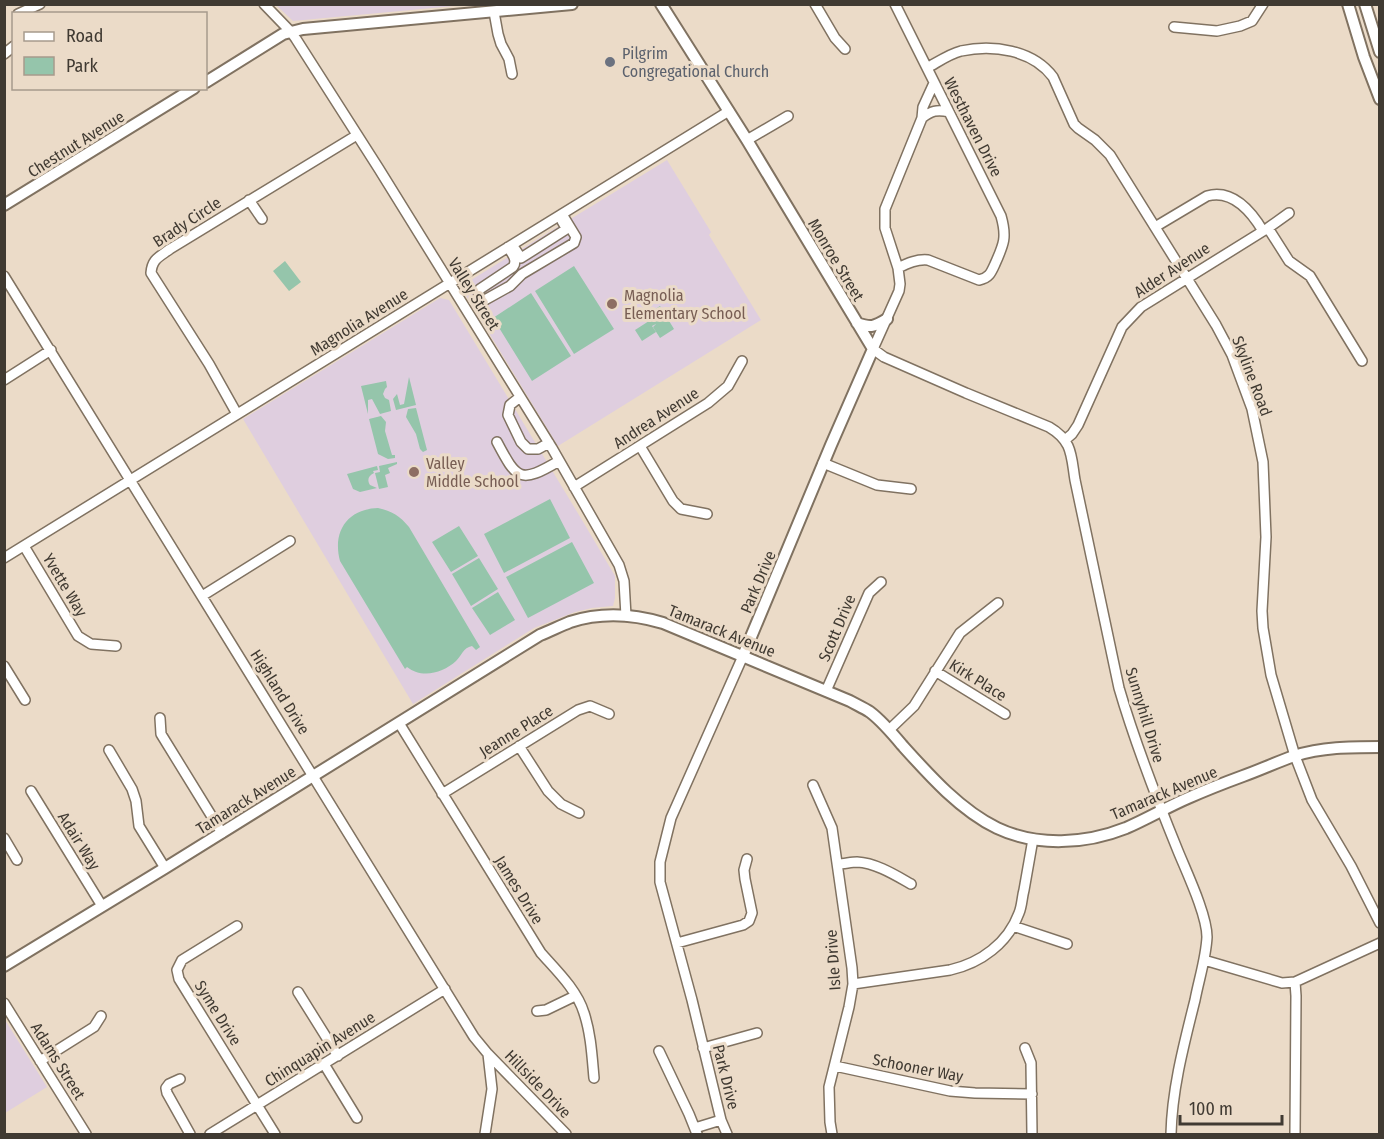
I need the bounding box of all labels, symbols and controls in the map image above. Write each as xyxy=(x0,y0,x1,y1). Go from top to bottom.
legend xyxy=(12,12,207,90)
text: Road xyxy=(66,25,103,47)
place label: Pilgrim Congregational Church xyxy=(622,44,769,81)
text: Park xyxy=(66,55,99,77)
marker: Pilgrim Congregational Church xyxy=(603,55,617,69)
street label: Westhaven Drive xyxy=(940,74,1006,180)
street label: Chestnut Avenue xyxy=(24,107,128,181)
street label: Brady Circle xyxy=(149,193,225,251)
street label: Monroe Street xyxy=(804,215,868,305)
street label: Alder Avenue xyxy=(1131,238,1214,302)
street label: Valley Street xyxy=(444,254,504,334)
street label: Magnolia Avenue xyxy=(307,284,411,360)
place label: Magnolia Elementary School xyxy=(624,286,746,323)
marker: Magnolia Elementary School xyxy=(605,297,619,311)
street label: Skyline Road xyxy=(1228,333,1276,419)
street label: Andrea Avenue xyxy=(610,383,702,453)
place label: Valley Middle School xyxy=(426,454,519,491)
marker: Valley Middle School xyxy=(407,465,421,479)
street label: Park Drive xyxy=(736,548,780,616)
street label: Yvette Way xyxy=(39,550,92,621)
street label: Scott Drive xyxy=(814,592,860,664)
street label: Tamarack Avenue xyxy=(666,601,778,661)
street label: Highland Drive xyxy=(246,646,314,738)
street label: Kirk Place xyxy=(946,655,1010,705)
street label: Sunnyhill Drive xyxy=(1121,665,1169,765)
street label: Jeanne Place xyxy=(476,701,556,761)
street label: Tamarack Avenue xyxy=(193,762,299,838)
street label: Tamarack Avenue xyxy=(1108,762,1220,824)
street label: Adair Way xyxy=(54,809,105,874)
street label: James Drive xyxy=(491,852,547,928)
street label: Isle Drive xyxy=(821,929,845,991)
street label: Syme Drive xyxy=(191,977,245,1049)
street label: Chinquapin Avenue xyxy=(261,1007,379,1091)
street label: Adams Street xyxy=(27,1019,90,1104)
street label: Park Drive xyxy=(709,1043,743,1111)
street label: Hillside Drive xyxy=(501,1046,575,1122)
street label: Schooner Way xyxy=(871,1050,966,1086)
scale bar xyxy=(1180,1088,1282,1126)
text: 100 m xyxy=(1189,1098,1233,1120)

